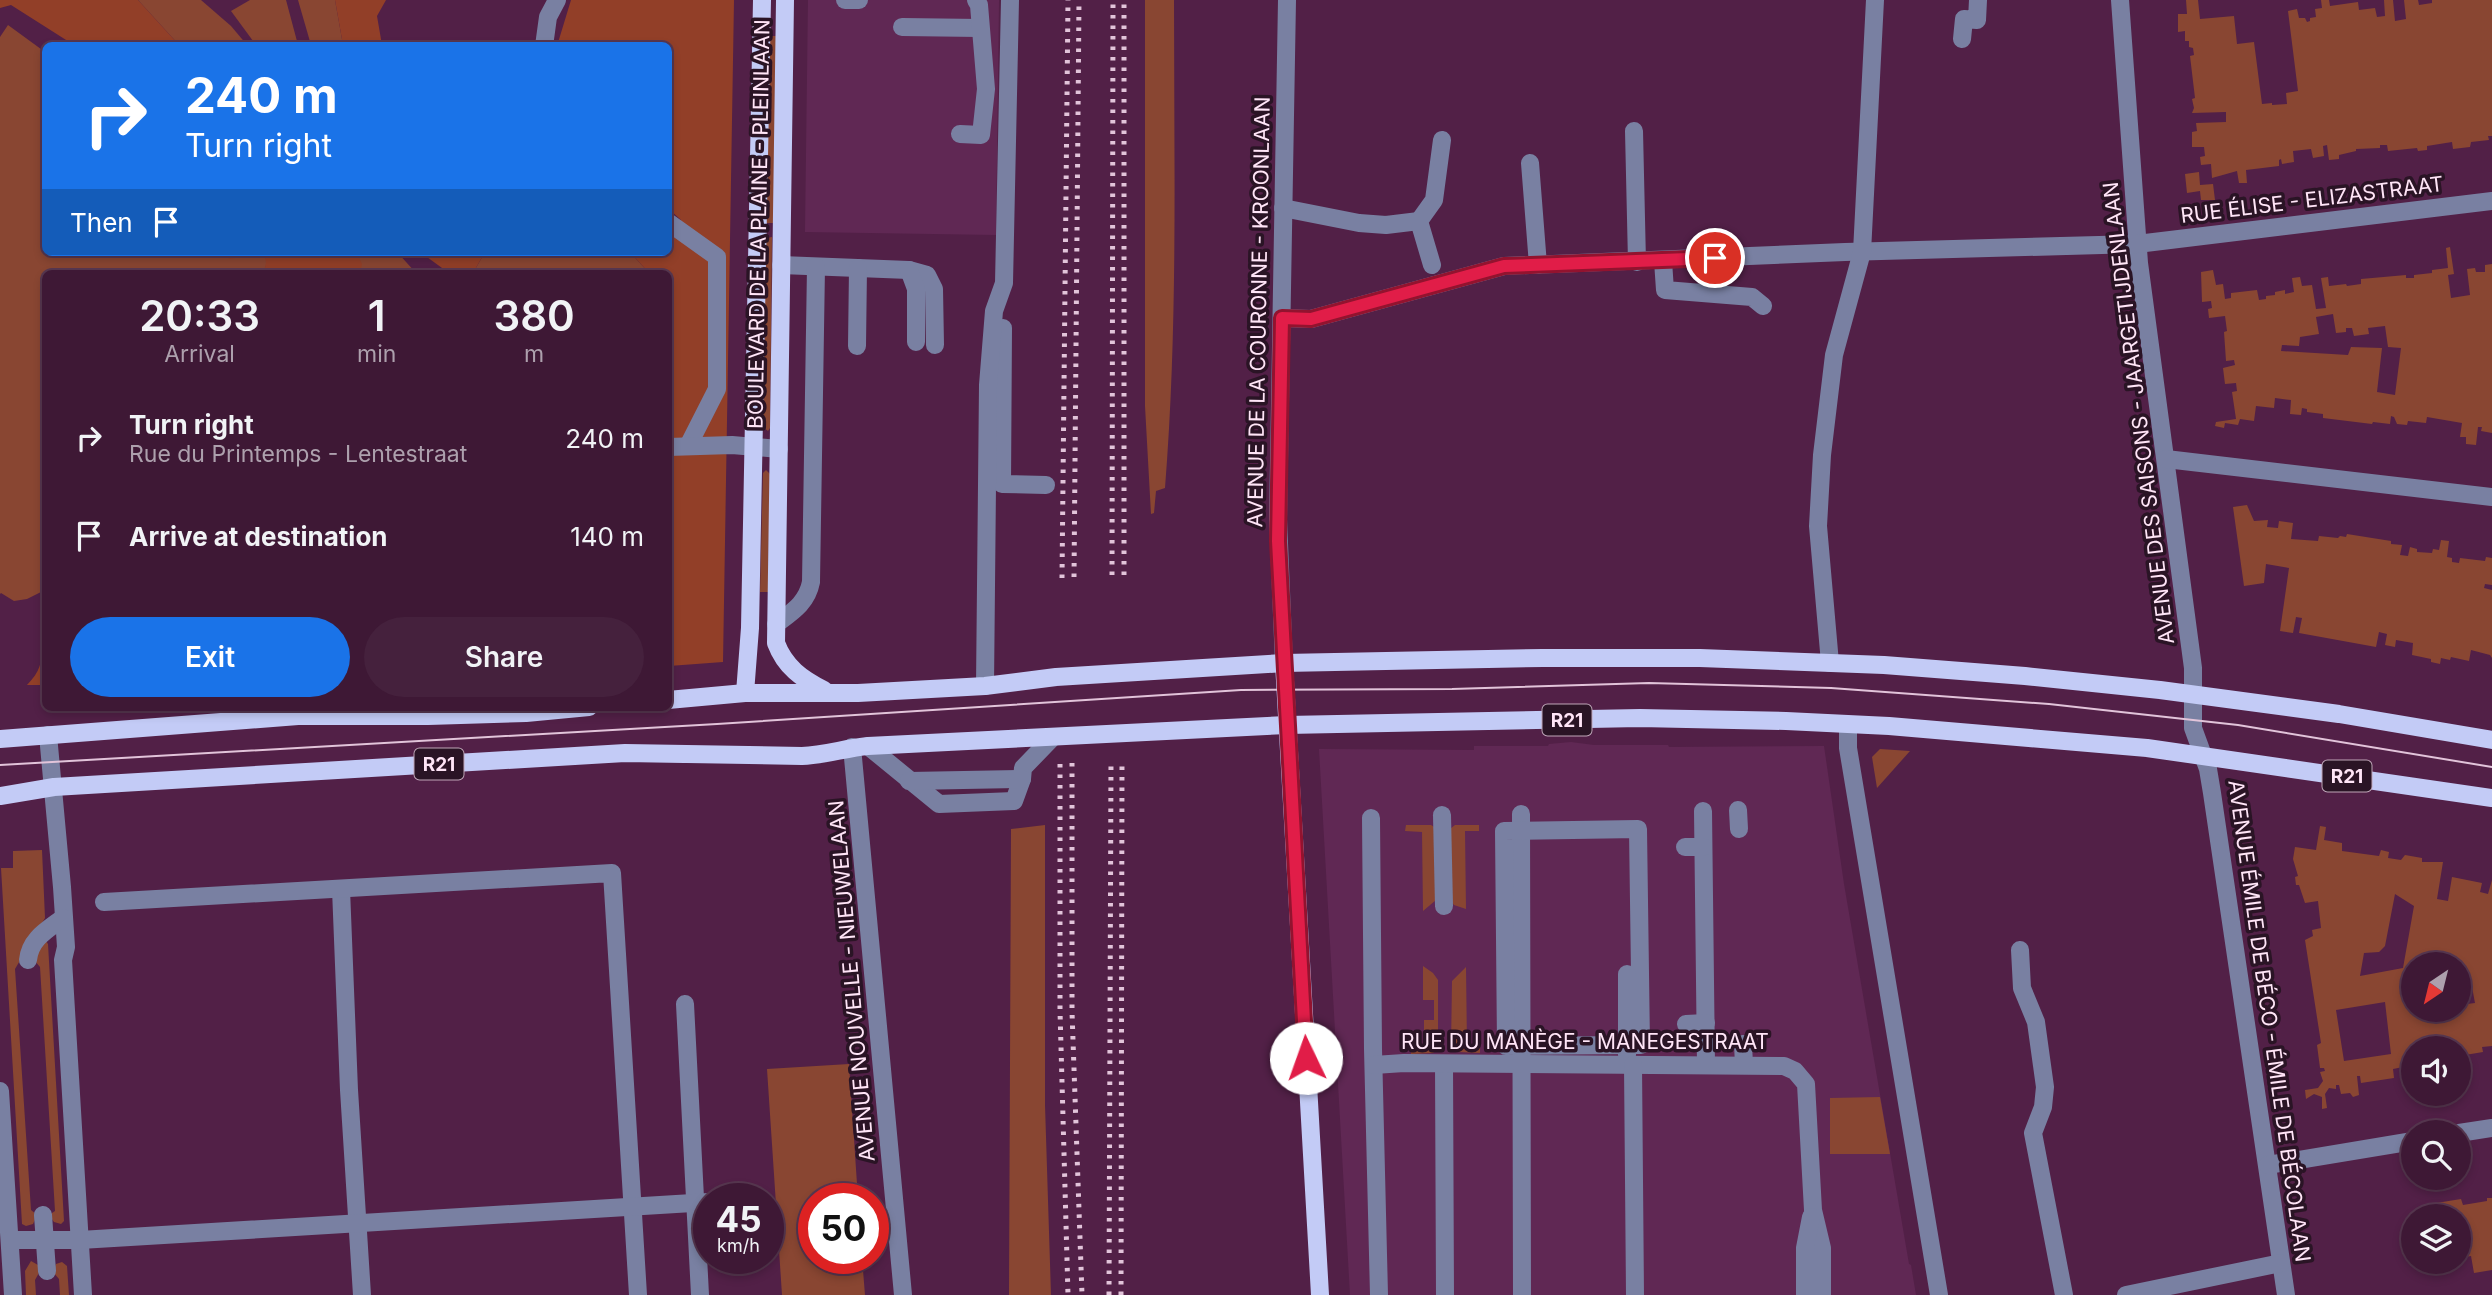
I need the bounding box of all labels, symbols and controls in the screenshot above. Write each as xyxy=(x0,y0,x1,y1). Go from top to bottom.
street label: BOULEVARD DE LA PLAINE - PLEINLAAN xyxy=(742,19,775,429)
text: 240 m xyxy=(185,66,338,125)
icon: right xyxy=(70,70,161,161)
street label: AVENUE DE LA COURONNE - KROONLAAN xyxy=(1242,96,1275,528)
text: Turn right xyxy=(185,126,332,165)
street label: RUE ÉLISE - ELIZASTRAAT xyxy=(2179,170,2445,228)
street label: AVENUE DES SAISONS - JAARGETIJDENLAAN xyxy=(2098,180,2179,646)
icon: arrive xyxy=(147,203,185,241)
text: Then xyxy=(70,207,133,238)
pin xyxy=(1685,228,1745,288)
icon: arrive xyxy=(1696,239,1734,277)
text: 20:33 xyxy=(139,290,260,341)
text: 1 xyxy=(368,290,386,341)
text: 380 xyxy=(494,290,575,341)
text: Arrival xyxy=(164,340,235,368)
text: min xyxy=(357,340,396,368)
text: m xyxy=(524,340,544,368)
text: Turn right xyxy=(129,409,254,440)
icon: right xyxy=(70,419,108,457)
text: 240 m xyxy=(565,423,644,454)
text: Rue du Printemps - Lentestraat xyxy=(129,440,467,468)
icon: arrive xyxy=(70,517,108,555)
text: Arrive at destination xyxy=(129,521,388,552)
text: 140 m xyxy=(570,521,644,552)
button: Exit xyxy=(70,617,350,697)
button: Share xyxy=(364,617,644,697)
road number: R21 xyxy=(1542,705,1592,736)
road number: R21 xyxy=(414,748,464,779)
road number: R21 xyxy=(2322,761,2372,792)
street label: AVENUE ÉMILE DE BÉCO - ÉMILE DE BÉCOLAAN xyxy=(2223,778,2317,1264)
street label: AVENUE NOUVELLE - NIEUWELAAN xyxy=(823,799,880,1163)
north arrow xyxy=(2401,952,2471,1022)
map controls xyxy=(2401,952,2471,1274)
position arrow xyxy=(1269,1021,1343,1095)
street label: RUE DU MANÈGE - MANEGESTRAAT xyxy=(1401,1028,1769,1054)
button: sound xyxy=(2401,1036,2471,1106)
button: search xyxy=(2401,1120,2471,1190)
speed limit sign: 50 xyxy=(798,1183,889,1274)
text: 45 xyxy=(715,1198,762,1240)
button: layers xyxy=(2401,1204,2471,1274)
text: km/h xyxy=(717,1235,760,1256)

